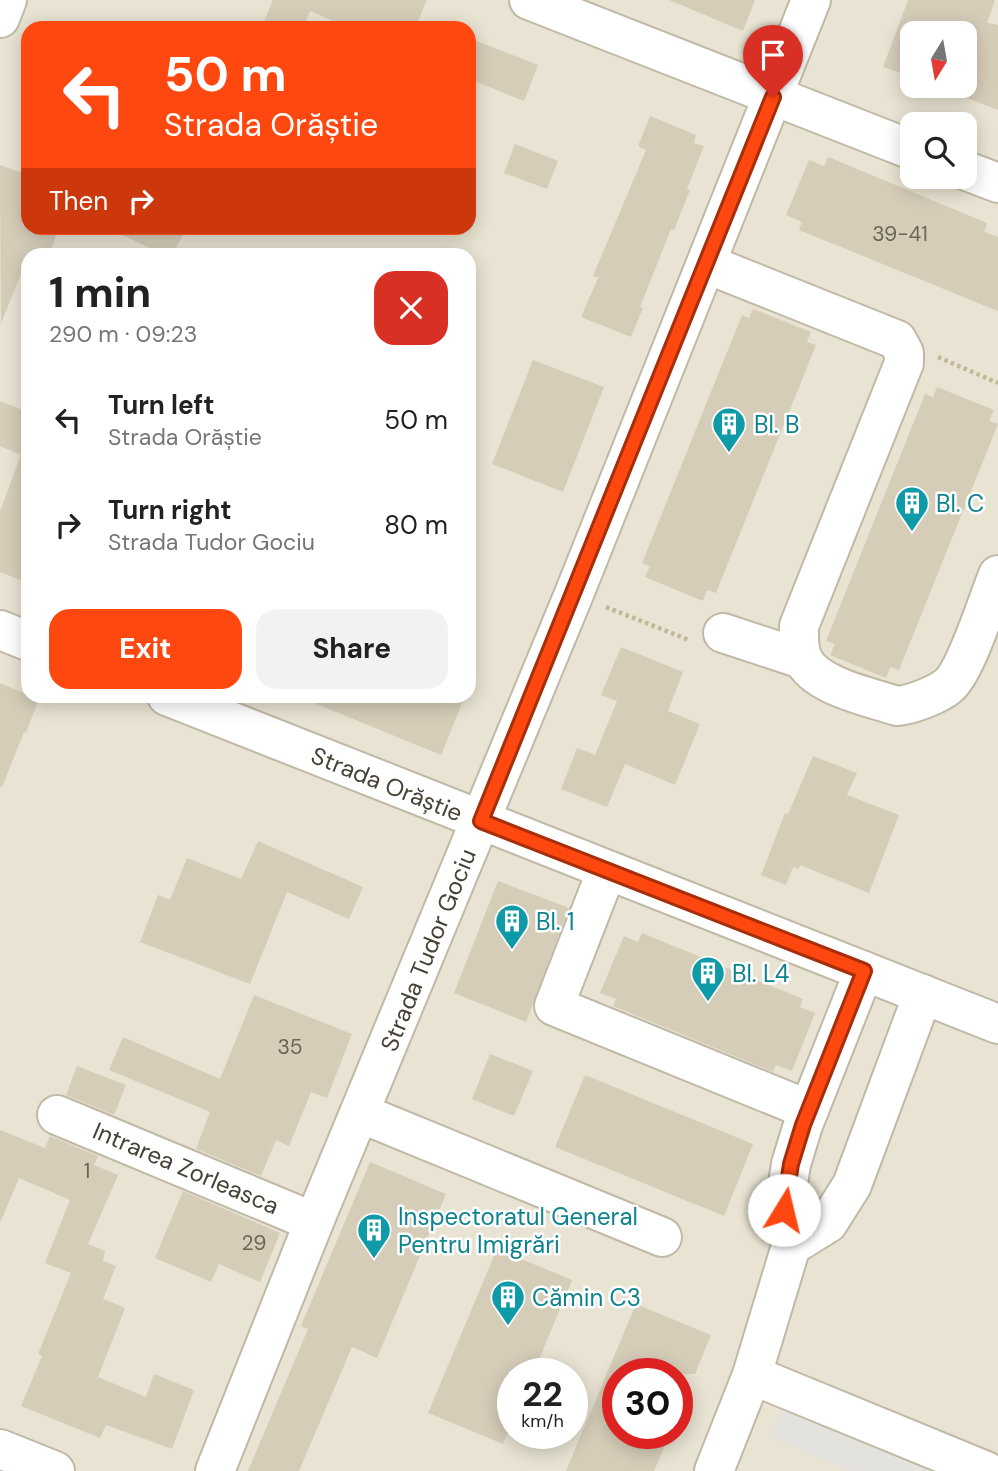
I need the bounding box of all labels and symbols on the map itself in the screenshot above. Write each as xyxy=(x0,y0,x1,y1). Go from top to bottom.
north arrow xyxy=(900,21,976,98)
pin xyxy=(743,25,803,97)
house number: 39-41 xyxy=(872,220,928,248)
building icon: Bl. B xyxy=(710,405,748,454)
place label: Bl. B xyxy=(754,409,799,440)
building icon: Bl. C xyxy=(893,484,931,533)
place label: Bl. C xyxy=(936,488,984,519)
street label: Strada Orăștie xyxy=(307,740,467,828)
street label: Strada Tudor Gociu xyxy=(373,844,483,1056)
building icon: Bl. 1 xyxy=(493,902,531,951)
place label: Bl. 1 xyxy=(536,906,574,937)
building icon: Bl. L4 xyxy=(689,954,727,1003)
place label: Bl. L4 xyxy=(732,958,789,989)
house number: 35 xyxy=(277,1033,303,1061)
street label: Intrarea Zorleasca xyxy=(88,1115,284,1221)
house number: 1 xyxy=(84,1157,90,1185)
position arrow xyxy=(747,1173,821,1247)
place label: Inspectoratul General Pentru Imigrări xyxy=(398,1201,638,1260)
building icon: Inspectoratul General Pentru Imigrări xyxy=(355,1211,393,1260)
house number: 29 xyxy=(241,1229,267,1257)
building icon: Cămin C3 xyxy=(489,1278,527,1327)
place label: Cămin C3 xyxy=(532,1282,641,1313)
speed limit sign: 30 xyxy=(602,1358,693,1449)

